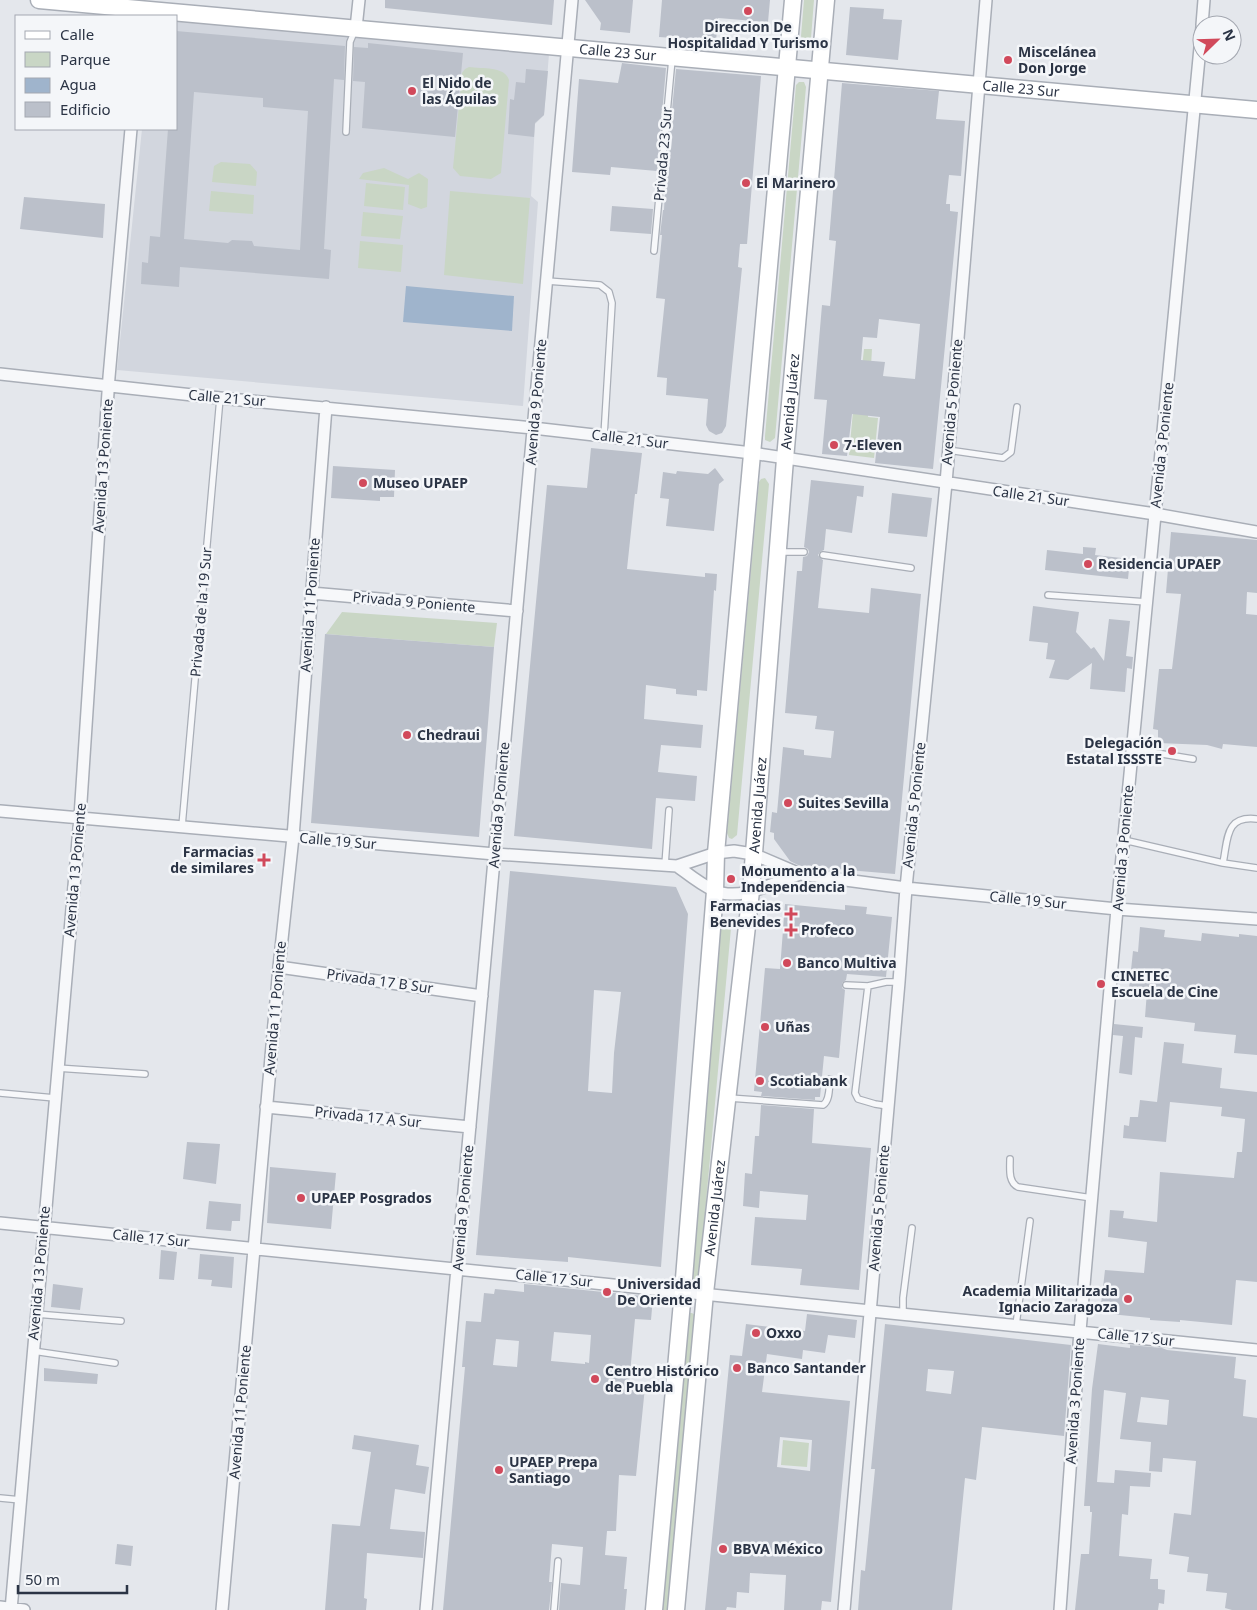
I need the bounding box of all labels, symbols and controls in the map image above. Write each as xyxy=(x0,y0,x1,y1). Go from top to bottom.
marker: Direccion De Hospitalidad Y Turismo xyxy=(742,5,754,17)
legend xyxy=(15,15,178,130)
north arrow xyxy=(1192,15,1242,65)
place label: Direccion De Hospitalidad Y Turismo xyxy=(668,17,829,52)
text: Calle xyxy=(60,24,94,44)
text: N xyxy=(1218,26,1240,44)
street label: Calle 23 Sur xyxy=(578,39,657,65)
place label: Miscelánea Don Jorge xyxy=(1018,42,1096,77)
text: Parque xyxy=(60,49,110,69)
marker: Miscelánea Don Jorge xyxy=(1002,54,1014,66)
place label: El Nido de las Águilas xyxy=(422,73,497,108)
text: Agua xyxy=(60,74,97,94)
street label: Calle 23 Sur xyxy=(982,75,1061,101)
marker: El Nido de las Águilas xyxy=(406,85,418,97)
text: Edificio xyxy=(60,99,111,119)
street label: Privada 23 Sur xyxy=(649,106,676,202)
place label: El Marinero xyxy=(756,173,836,192)
marker: El Marinero xyxy=(740,177,752,189)
street label: Avenida 9 Poniente xyxy=(521,338,550,466)
street label: Avenida 5 Poniente xyxy=(937,338,966,466)
street label: Avenida Juárez xyxy=(776,352,803,450)
street label: Avenida 3 Poniente xyxy=(1145,381,1178,509)
street label: Calle 21 Sur xyxy=(188,385,267,410)
street label: Avenida 13 Poniente xyxy=(88,398,117,534)
street label: Calle 21 Sur xyxy=(591,424,670,453)
place label: 7-Eleven xyxy=(844,435,902,454)
marker: 7-Eleven xyxy=(828,439,840,451)
place label: Museo UPAEP xyxy=(373,473,468,492)
marker: Museo UPAEP xyxy=(357,477,369,489)
street label: Calle 21 Sur xyxy=(991,481,1071,510)
street label: Avenida 11 Poniente xyxy=(295,537,324,673)
street label: Privada de la 19 Sur xyxy=(185,546,216,678)
place label: Residencia UPAEP xyxy=(1098,554,1222,573)
marker: Residencia UPAEP xyxy=(1082,558,1094,570)
street label: Privada 9 Poniente xyxy=(352,587,476,616)
place label: Chedraui xyxy=(417,725,480,744)
marker: Chedraui xyxy=(401,729,413,741)
place label: Delegación Estatal ISSSTE xyxy=(1066,733,1162,768)
street label: Avenida 9 Poniente xyxy=(484,741,513,869)
street label: Avenida 5 Poniente xyxy=(897,741,930,869)
marker: Delegación Estatal ISSSTE xyxy=(1166,745,1178,757)
street label: Avenida Juárez xyxy=(744,756,771,854)
street label: Avenida 3 Poniente xyxy=(1108,784,1137,912)
place label: Suites Sevilla xyxy=(798,793,889,812)
marker: Suites Sevilla xyxy=(782,797,794,809)
street label: Avenida 13 Poniente xyxy=(59,802,90,938)
street label: Calle 19 Sur xyxy=(299,828,378,853)
place label: Farmacias de similares xyxy=(170,842,254,877)
marker: Farmacias de similares xyxy=(258,854,270,866)
place label: Monumento a la Independencia xyxy=(741,861,855,896)
marker: Monumento a la Independencia xyxy=(725,873,737,885)
street label: Calle 19 Sur xyxy=(989,886,1068,913)
place label: Farmacias Benevides xyxy=(710,896,781,931)
marker: Farmacias Benevides xyxy=(785,908,797,920)
place label: Profeco xyxy=(801,920,854,939)
marker: Profeco xyxy=(785,924,797,936)
street label: Avenida 11 Poniente xyxy=(259,940,290,1076)
place label: Banco Multiva xyxy=(797,953,897,972)
marker: Banco Multiva xyxy=(781,957,793,969)
street label: Privada 17 B Sur xyxy=(326,964,435,997)
place label: CINETEC Escuela de Cine xyxy=(1111,966,1218,1001)
marker: CINETEC Escuela de Cine xyxy=(1095,978,1107,990)
place label: Uñas xyxy=(775,1017,810,1036)
marker: Uñas xyxy=(759,1021,771,1033)
place label: Scotiabank xyxy=(770,1071,848,1090)
marker: Scotiabank xyxy=(754,1075,766,1087)
street label: Privada 17 A Sur xyxy=(314,1101,423,1132)
street label: Avenida 9 Poniente xyxy=(448,1144,477,1272)
street label: Avenida 5 Poniente xyxy=(864,1144,893,1272)
street label: Avenida Juárez xyxy=(699,1158,729,1257)
place label: UPAEP Posgrados xyxy=(311,1188,432,1207)
marker: UPAEP Posgrados xyxy=(295,1192,307,1204)
street label: Avenida 13 Poniente xyxy=(23,1205,54,1341)
street label: Calle 17 Sur xyxy=(112,1224,191,1251)
street label: Calle 17 Sur xyxy=(515,1264,594,1291)
place label: Universidad De Oriente xyxy=(617,1274,701,1309)
place label: Academia Militarizada Ignacio Zaragoza xyxy=(962,1281,1118,1316)
marker: Universidad De Oriente xyxy=(601,1286,613,1298)
marker: Academia Militarizada Ignacio Zaragoza xyxy=(1122,1293,1134,1305)
place label: Oxxo xyxy=(766,1323,802,1342)
street label: Calle 17 Sur xyxy=(1097,1323,1176,1350)
marker: Oxxo xyxy=(750,1327,762,1339)
street label: Avenida 3 Poniente xyxy=(1061,1337,1088,1465)
street label: Avenida 11 Poniente xyxy=(224,1344,255,1480)
place label: Banco Santander xyxy=(747,1358,866,1377)
place label: Centro Histórico de Puebla xyxy=(605,1361,719,1396)
marker: Banco Santander xyxy=(731,1362,743,1374)
marker: Centro Histórico de Puebla xyxy=(589,1373,601,1385)
place label: UPAEP Prepa Santiago xyxy=(509,1452,598,1487)
marker: UPAEP Prepa Santiago xyxy=(493,1464,505,1476)
place label: BBVA México xyxy=(733,1539,823,1558)
marker: BBVA México xyxy=(717,1543,729,1555)
scale bar xyxy=(18,1562,126,1594)
text: 50 m xyxy=(25,1569,60,1589)

